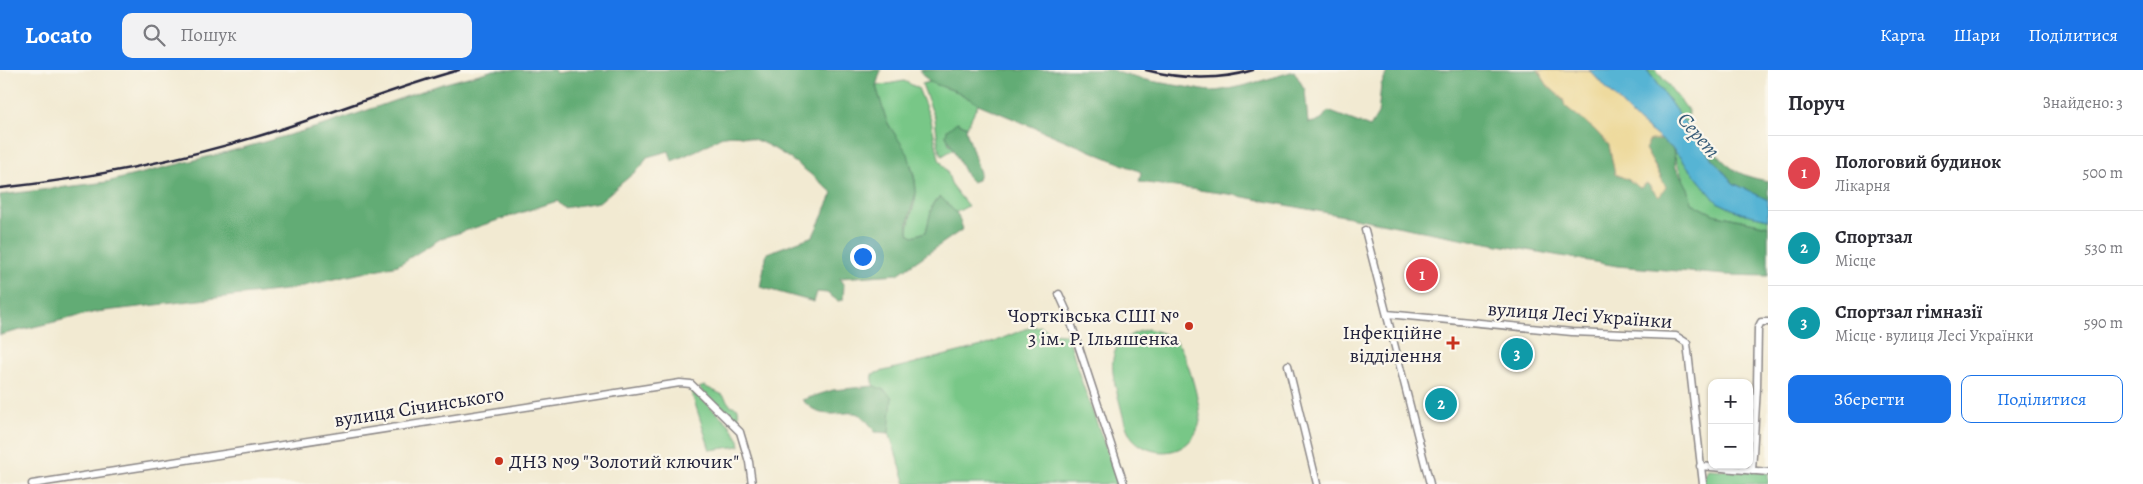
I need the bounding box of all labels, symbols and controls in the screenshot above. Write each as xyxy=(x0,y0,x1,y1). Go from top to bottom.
search box xyxy=(122,13,472,58)
text: Locato xyxy=(25,19,92,51)
icon: search xyxy=(140,21,168,49)
text: Пошук xyxy=(180,22,237,48)
text: Карта xyxy=(1880,23,1925,47)
text: Шари xyxy=(1953,23,2000,47)
text: Поділитися xyxy=(2028,23,2118,47)
text: Поруч xyxy=(1788,89,1845,117)
text: Знайдено: 3 xyxy=(2042,92,2123,114)
water label: Серет xyxy=(1671,106,1727,164)
text: Пологовий будинок xyxy=(1835,149,2001,175)
text: 1 xyxy=(1801,162,1807,184)
text: 500 m xyxy=(2083,162,2123,184)
text: Лікарня xyxy=(1835,175,1891,197)
text: Спортзал xyxy=(1835,224,1913,250)
text: 2 xyxy=(1800,237,1808,259)
text: 530 m xyxy=(2084,237,2123,259)
your location xyxy=(850,244,876,270)
text: Місце xyxy=(1835,250,1876,272)
pin: 1 xyxy=(1406,256,1438,294)
street label: вулиця Лесі Українки xyxy=(1487,295,1673,335)
text: Спортзал гімназії xyxy=(1835,299,1982,325)
place label: Чортківська СШІ № 3 ім. Р. Ільяшенка xyxy=(1008,302,1180,352)
text: 3 xyxy=(1801,312,1807,334)
text: 590 m xyxy=(2084,312,2123,334)
place label: Інфекційне відділення xyxy=(1342,319,1442,369)
marker: Чортківська СШІ № 3 ім. Р. Ільяшенка xyxy=(1183,320,1195,332)
text: Місце · вулиця Лесі Українки xyxy=(1835,325,2034,347)
pin: 3 xyxy=(1501,335,1533,373)
marker: Інфекційне відділення xyxy=(1446,336,1460,350)
button: Зберегти xyxy=(1788,375,1951,423)
button: Поділитися xyxy=(1961,375,2123,423)
map controls xyxy=(1708,379,1753,469)
button: + xyxy=(1708,379,1753,424)
street label: вулиця Січинського xyxy=(332,380,506,434)
pin: 2 xyxy=(1425,385,1457,423)
button: − xyxy=(1708,424,1753,469)
place label: ДНЗ №9 "Золотий ключик" xyxy=(509,448,739,475)
marker: ДНЗ №9 "Золотий ключик" xyxy=(493,455,505,467)

